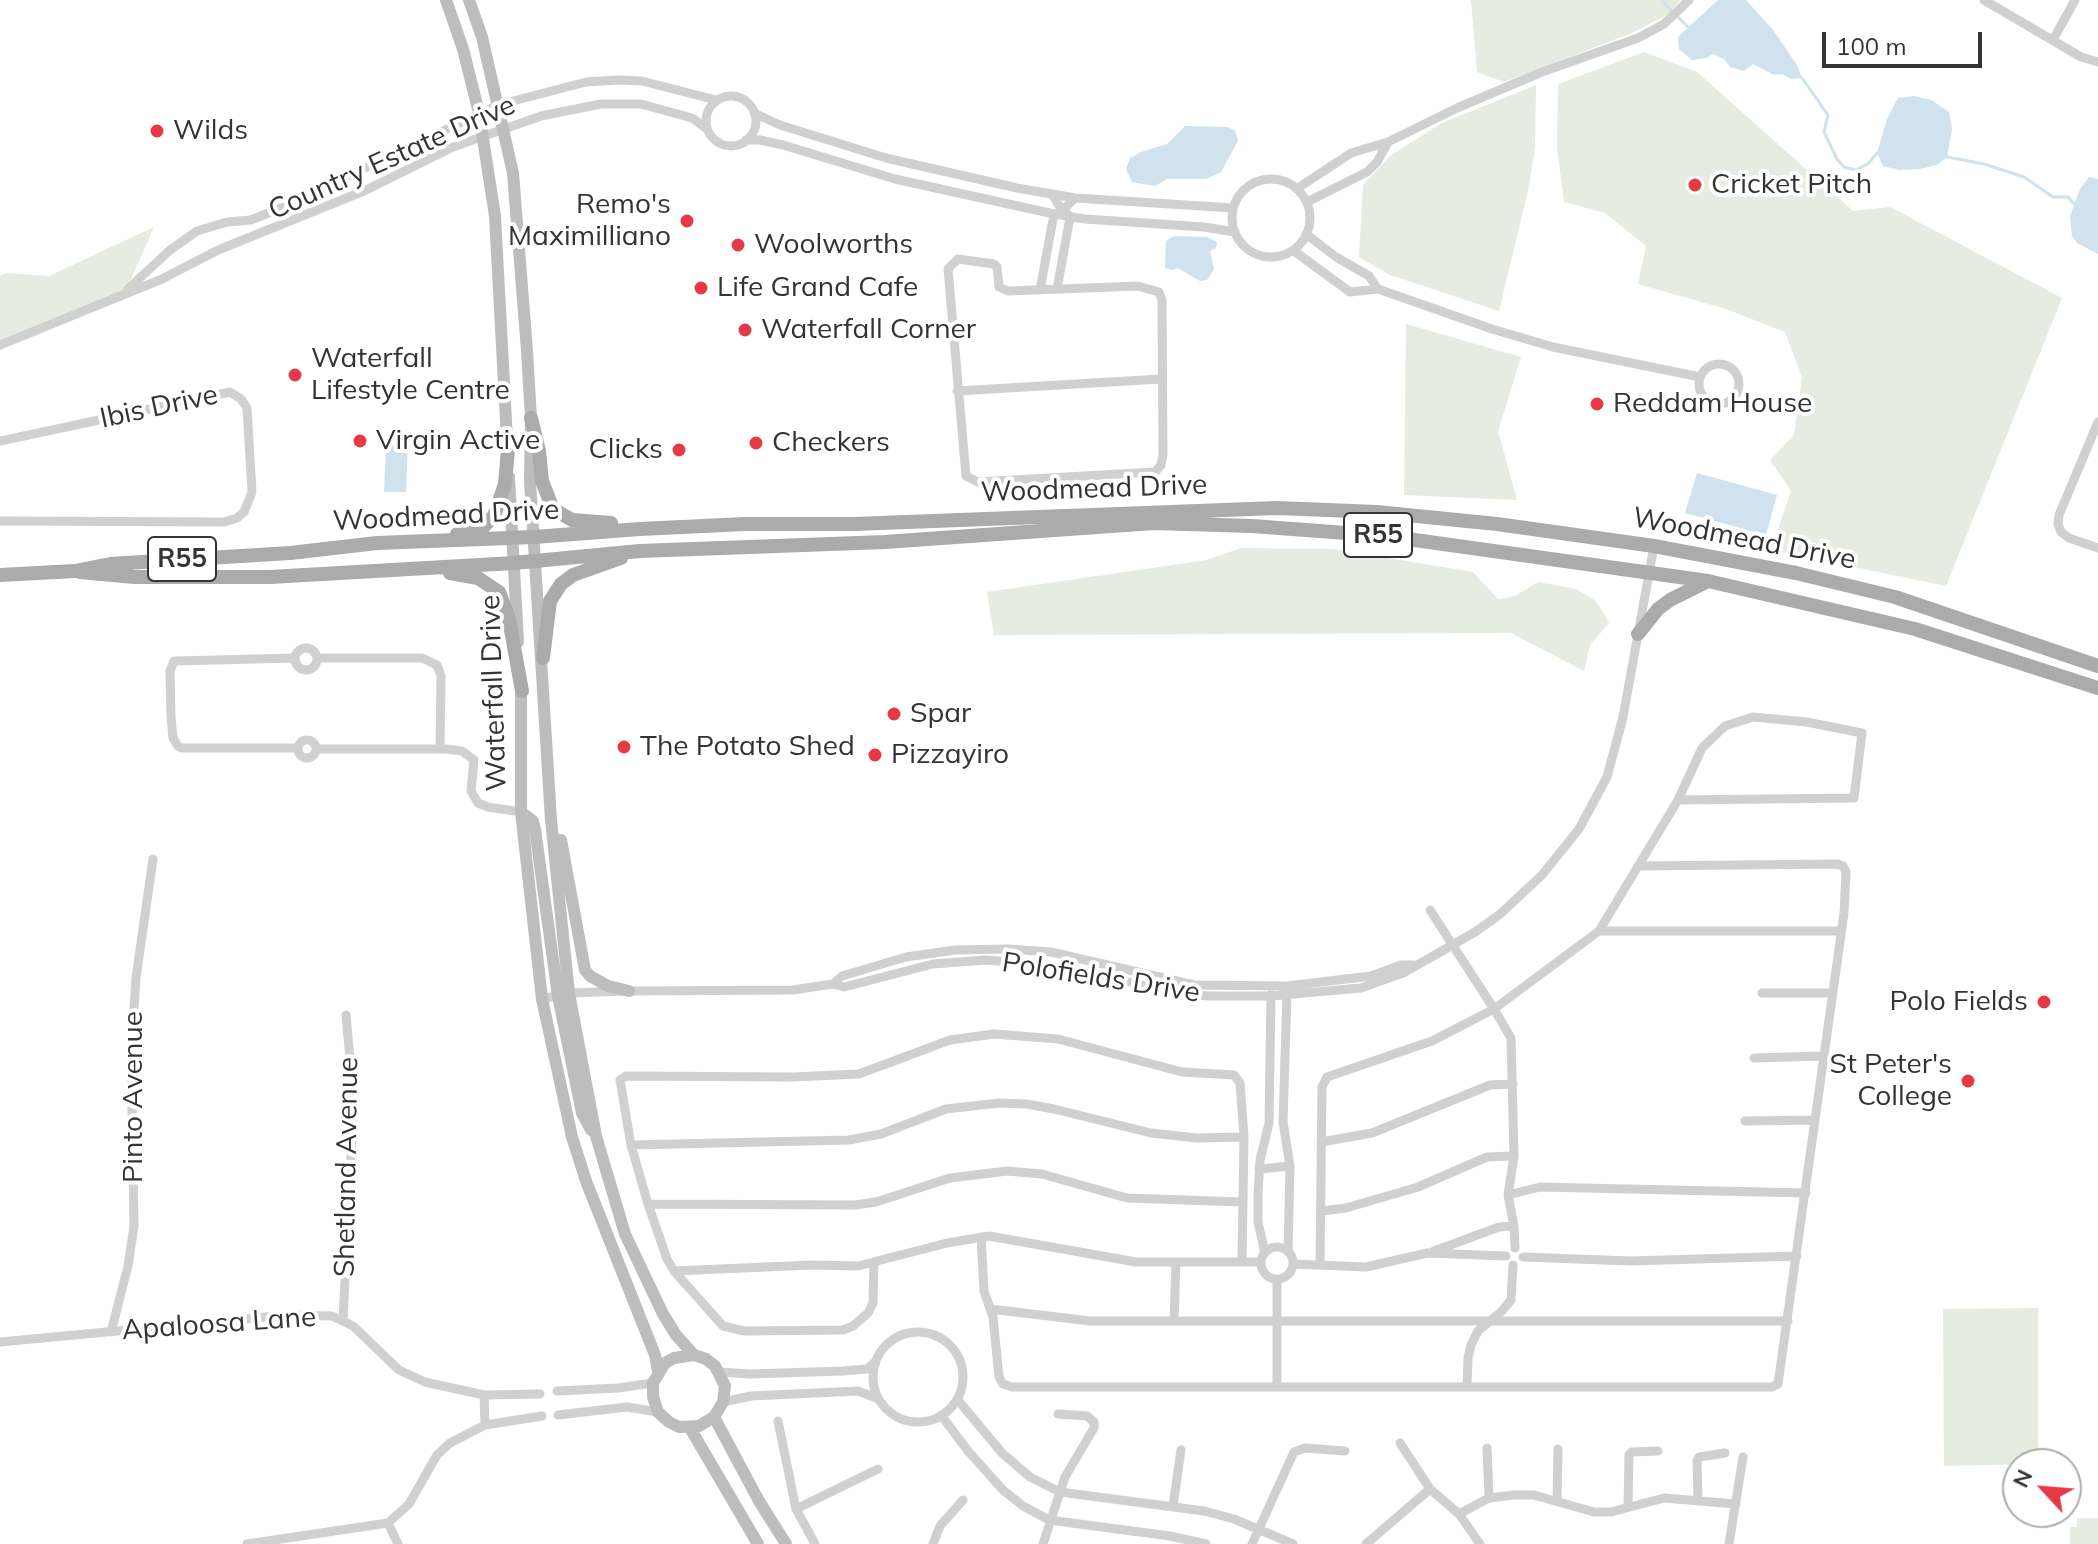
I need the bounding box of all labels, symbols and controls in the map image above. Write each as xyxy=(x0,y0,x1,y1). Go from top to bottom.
scale bar xyxy=(1826,16,1986,66)
text: 100 m xyxy=(1836,31,1907,61)
street label: Country Estate Drive xyxy=(264,89,520,227)
place label: Wilds xyxy=(173,114,248,148)
marker: Wilds xyxy=(148,122,166,140)
place label: Cricket Pitch xyxy=(1711,168,1872,202)
marker: Cricket Pitch xyxy=(1686,176,1704,194)
place label: Remo's Maximilliano xyxy=(508,188,671,254)
marker: Remo's Maximilliano xyxy=(678,212,696,230)
place label: Woolworths xyxy=(754,228,913,262)
marker: Woolworths xyxy=(729,236,747,254)
place label: Life Grand Cafe xyxy=(717,271,918,305)
marker: Life Grand Cafe xyxy=(692,279,710,297)
place label: Waterfall Corner xyxy=(761,313,976,347)
marker: Waterfall Corner xyxy=(736,321,754,339)
place label: Waterfall Lifestyle Centre xyxy=(311,342,510,408)
marker: Waterfall Lifestyle Centre xyxy=(286,366,304,384)
street label: Ibis Drive xyxy=(97,378,221,436)
place label: Reddam House xyxy=(1613,387,1812,421)
marker: Reddam House xyxy=(1588,395,1606,413)
place label: Virgin Active xyxy=(376,424,540,458)
place label: Checkers xyxy=(772,426,890,460)
marker: Virgin Active xyxy=(351,432,369,450)
place label: Clicks xyxy=(589,433,663,467)
marker: Checkers xyxy=(747,434,765,452)
marker: Clicks xyxy=(670,441,688,459)
street label: Woodmead Drive xyxy=(980,468,1208,510)
street label: Woodmead Drive xyxy=(332,493,560,539)
street label: Woodmead Drive xyxy=(1630,501,1858,577)
road number: R55 xyxy=(1344,513,1412,557)
road number: R55 xyxy=(148,537,216,581)
street label: Waterfall Drive xyxy=(474,594,514,792)
place label: Spar xyxy=(910,697,971,731)
marker: Spar xyxy=(885,705,903,723)
place label: The Potato Shed xyxy=(640,730,855,764)
marker: The Potato Shed xyxy=(615,738,633,756)
place label: Pizzayiro xyxy=(891,738,1009,772)
marker: Pizzayiro xyxy=(866,746,884,764)
street label: Polofields Drive xyxy=(1000,946,1202,1010)
place label: Polo Fields xyxy=(1889,985,2028,1019)
marker: Polo Fields xyxy=(2035,993,2053,1011)
street label: Pinto Avenue xyxy=(117,1011,151,1183)
place label: St Peter's College xyxy=(1830,1048,1952,1114)
street label: Shetland Avenue xyxy=(328,1057,366,1277)
marker: St Peter's College xyxy=(1959,1072,1977,1090)
street label: Apaloosa Lane xyxy=(121,1300,317,1348)
north arrow xyxy=(2002,1448,2082,1528)
text: N xyxy=(2006,1465,2038,1492)

